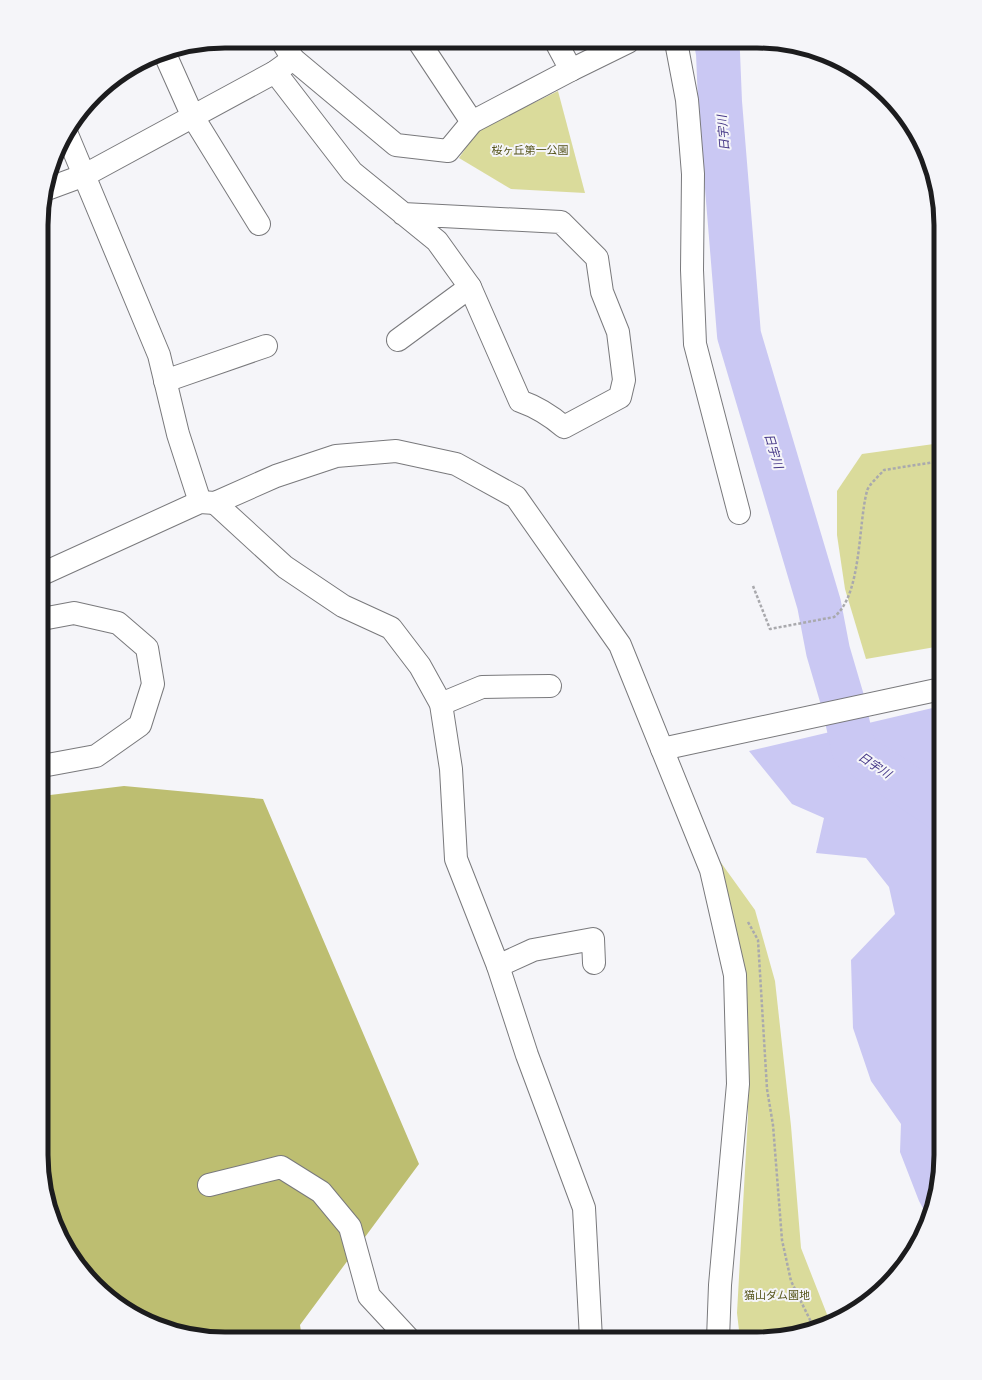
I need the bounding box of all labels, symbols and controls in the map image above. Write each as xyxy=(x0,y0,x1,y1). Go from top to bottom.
water label: 日宇川 xyxy=(714,112,732,152)
park label: 桜ヶ丘第一公園 xyxy=(492,143,569,157)
water label: 日宇川 xyxy=(762,432,787,472)
water label: 日宇川 xyxy=(856,749,896,782)
park label: 猫山ダム園地 xyxy=(744,1288,810,1302)

